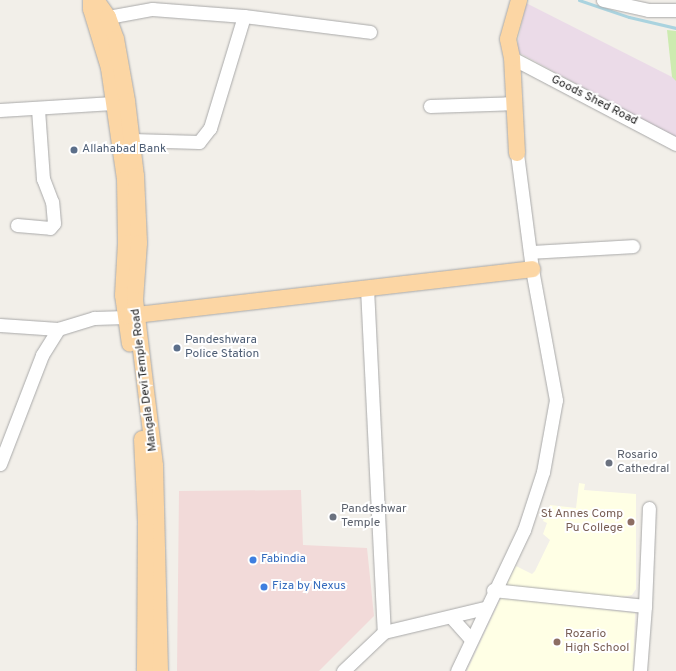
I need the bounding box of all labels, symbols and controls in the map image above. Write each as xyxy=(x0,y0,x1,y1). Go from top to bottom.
street label: Goods Shed Road xyxy=(548,73,640,129)
place label: Allahabad Bank xyxy=(82,143,166,157)
marker: Allahabad Bank xyxy=(69,145,79,155)
street label: Mangala Devi Temple Road xyxy=(129,308,161,452)
place label: Pandeshwara Police Station xyxy=(185,334,259,362)
marker: Pandeshwara Police Station xyxy=(172,343,182,353)
place label: Rosario Cathedral xyxy=(617,449,669,477)
marker: Rosario Cathedral xyxy=(604,458,614,468)
place label: Pandeshwar Temple xyxy=(341,503,407,531)
place label: St Annes Comp Pu College xyxy=(540,508,623,536)
marker: Pandeshwar Temple xyxy=(328,512,338,522)
marker: St Annes Comp Pu College xyxy=(626,517,636,527)
place label: Fabindia xyxy=(261,553,306,567)
marker: Fabindia xyxy=(248,555,258,565)
place label: Fiza by Nexus xyxy=(272,580,346,594)
marker: Fiza by Nexus xyxy=(259,582,269,592)
place label: Rozario High School xyxy=(565,628,629,656)
marker: Rozario High School xyxy=(552,637,562,647)

